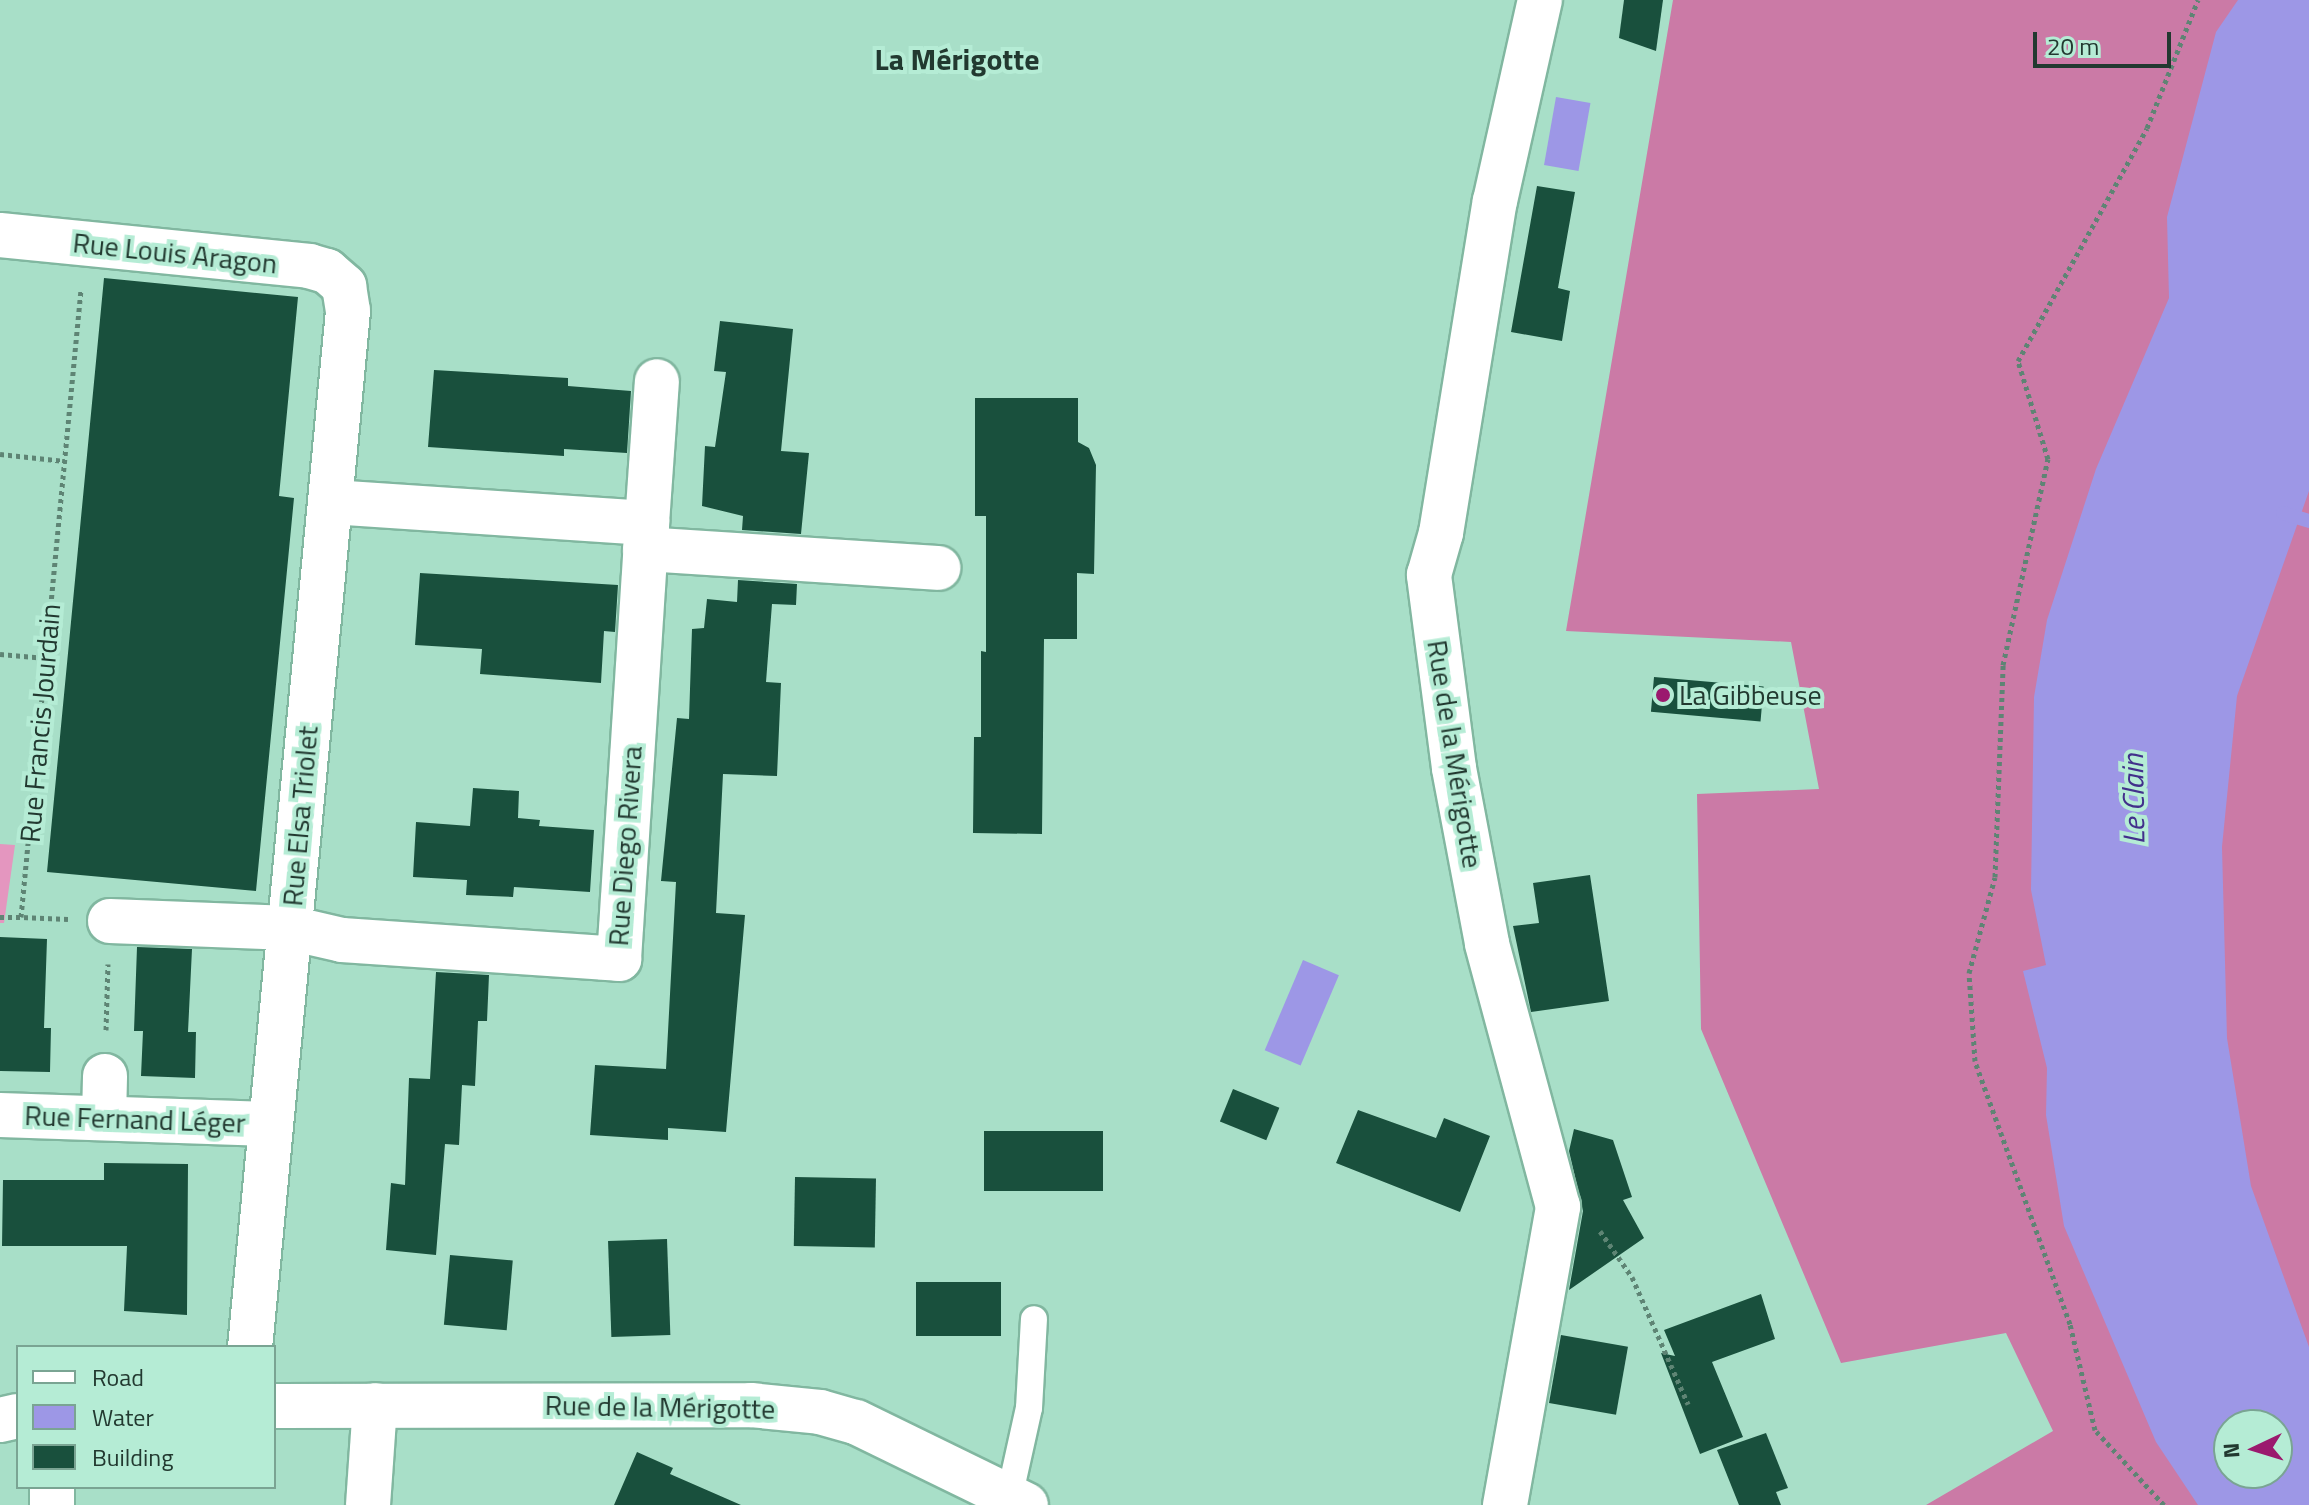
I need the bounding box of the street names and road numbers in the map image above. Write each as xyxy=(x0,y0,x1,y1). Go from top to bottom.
street label: Rue Louis Aragon xyxy=(71,226,279,280)
street label: Rue Francis Jourdain xyxy=(13,602,67,844)
street label: Rue de la Mérigotte xyxy=(1420,638,1490,870)
street label: Rue Elsa Triolet xyxy=(275,724,325,908)
street label: Rue Diego Rivera xyxy=(601,745,649,947)
street label: Rue Fernand Léger xyxy=(24,1098,246,1140)
street label: Rue de la Mérigotte xyxy=(545,1388,775,1426)

